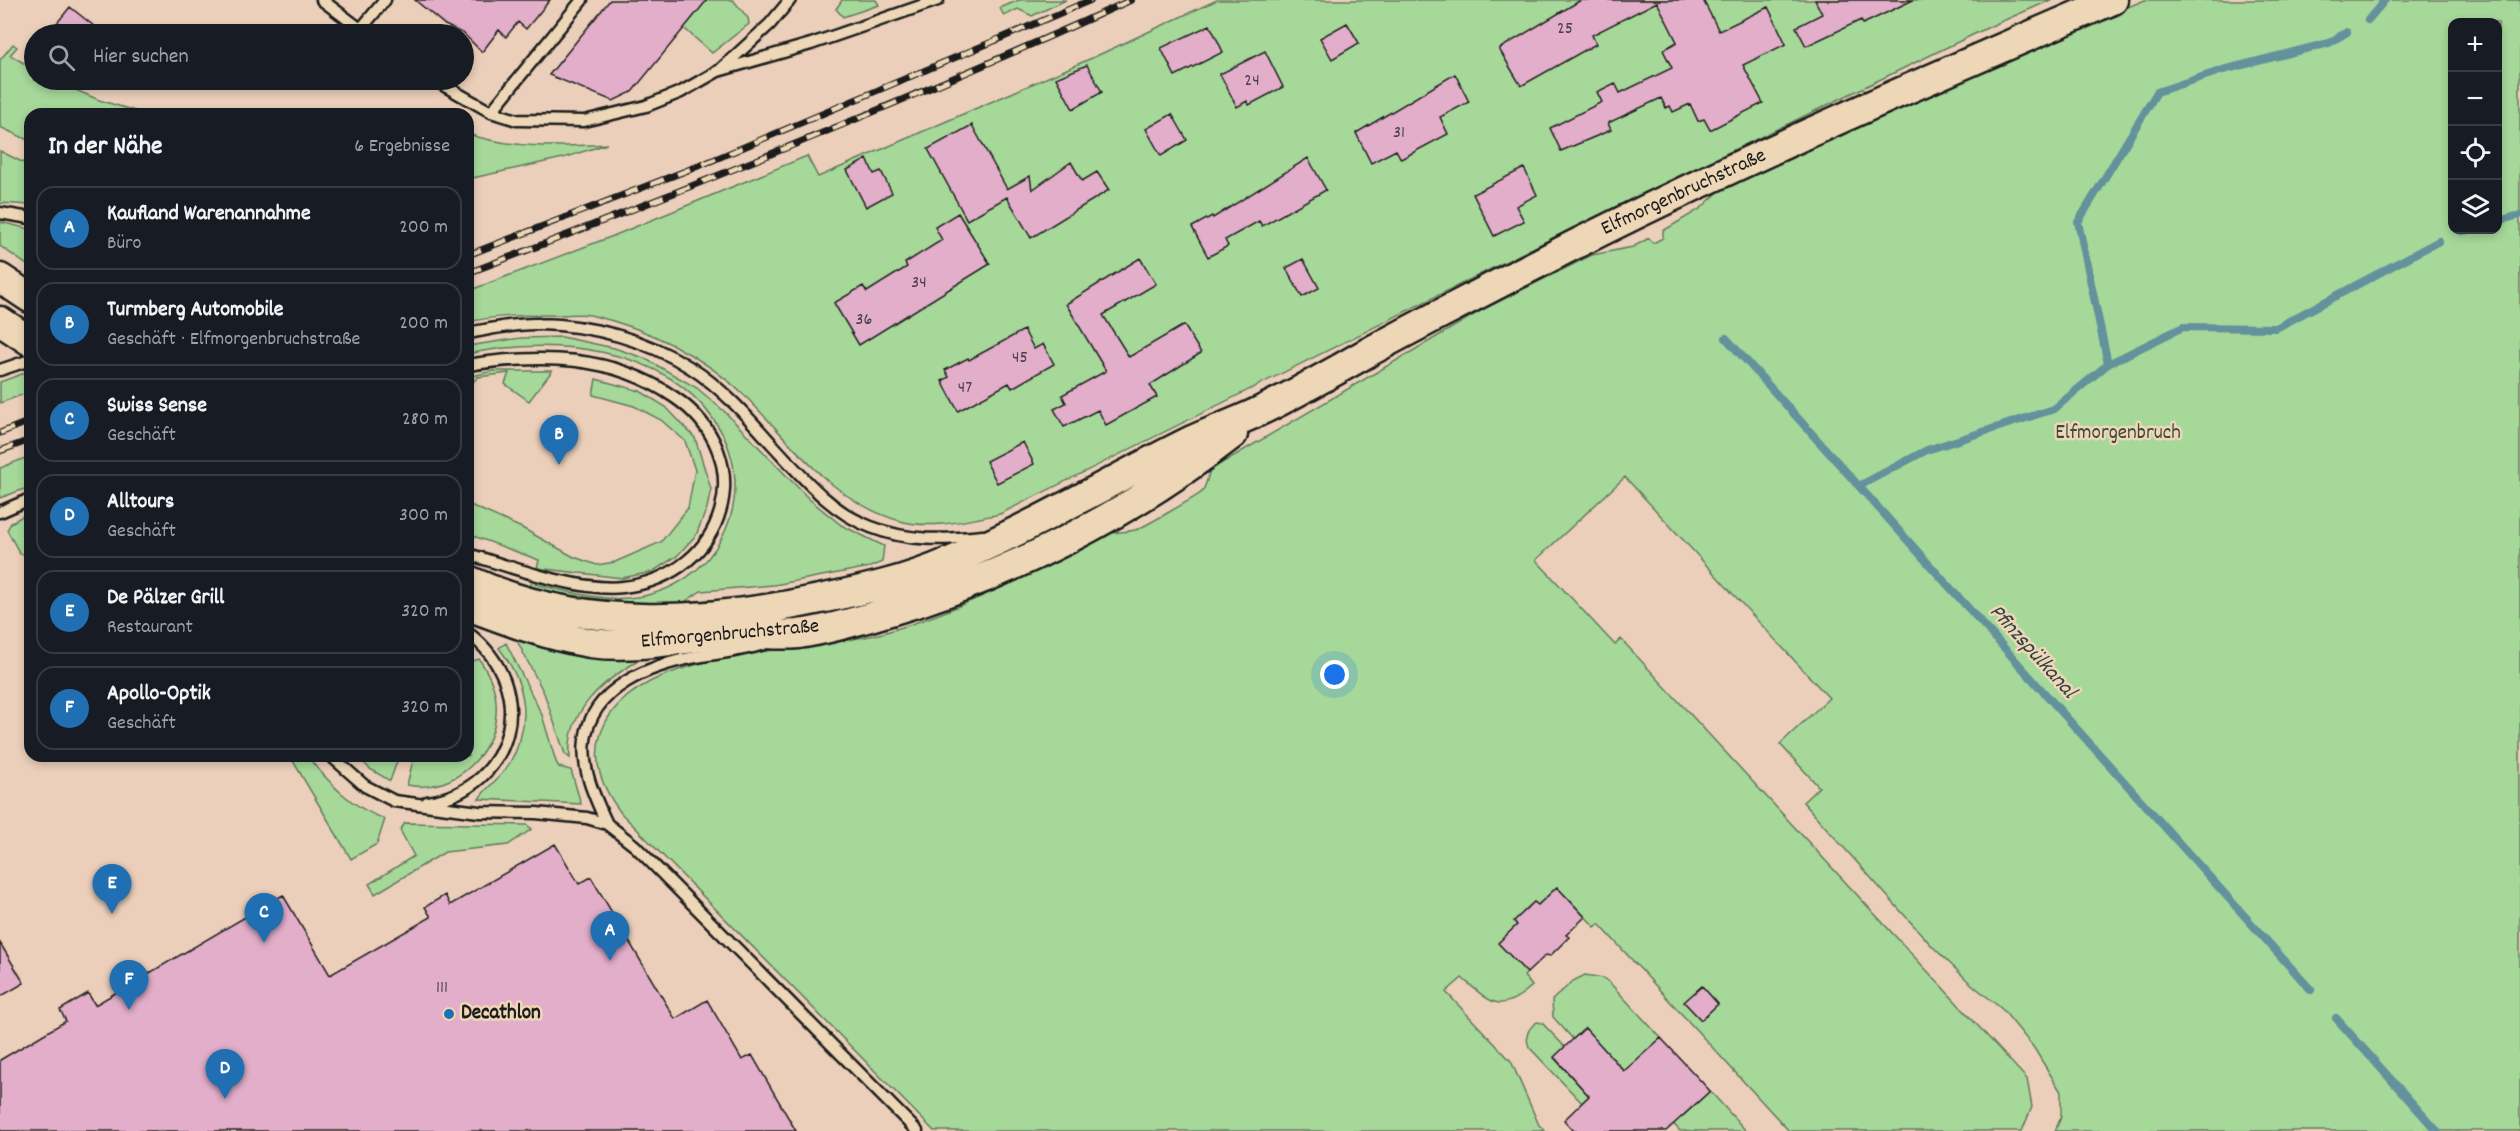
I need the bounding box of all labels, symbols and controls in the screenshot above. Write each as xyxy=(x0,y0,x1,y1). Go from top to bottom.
house number: 25 xyxy=(1557,17,1573,42)
map controls xyxy=(2448,18,2502,234)
button: + xyxy=(2448,18,2502,72)
search box xyxy=(24,24,474,90)
icon: search xyxy=(45,41,78,74)
text: Hier suchen xyxy=(93,42,189,73)
house number: 24 xyxy=(1244,69,1260,94)
button: − xyxy=(2448,72,2502,126)
house number: 31 xyxy=(1393,121,1405,146)
button: locate xyxy=(2448,126,2502,180)
text: In der Nähe xyxy=(48,129,162,166)
text: 6 Ergebnisse xyxy=(354,133,450,161)
street label: Elfmorgenbruchstraße xyxy=(1597,142,1771,244)
button: layers xyxy=(2448,180,2502,234)
text: Kaufland Warenannahme xyxy=(107,199,311,230)
text: A xyxy=(64,214,75,242)
text: 200 m xyxy=(399,214,448,242)
text: Büro xyxy=(107,230,141,258)
house number: 34 xyxy=(911,271,927,296)
text: Turmberg Automobile xyxy=(107,295,283,326)
house number: 36 xyxy=(856,308,872,333)
text: B xyxy=(65,310,74,338)
text: 200 m xyxy=(399,310,448,338)
text: Geschäft · Elfmorgenbruchstraße xyxy=(107,326,360,354)
house number: 45 xyxy=(1012,346,1028,371)
house number: 47 xyxy=(958,376,972,401)
text: Swiss Sense xyxy=(107,391,207,422)
text: C xyxy=(65,406,74,434)
text: 280 m xyxy=(402,406,448,434)
pin: B xyxy=(540,416,578,465)
park label: Elfmorgenbruch xyxy=(2055,419,2181,449)
text: Geschäft xyxy=(107,422,176,450)
text: Alltours xyxy=(107,487,174,518)
text: D xyxy=(64,502,75,530)
text: 300 m xyxy=(399,502,448,530)
text: Geschäft xyxy=(107,518,176,546)
text: De Pälzer Grill xyxy=(107,583,224,614)
text: E xyxy=(65,598,74,626)
text: 320 m xyxy=(401,598,448,626)
water label: Pfinzspülkanal xyxy=(1981,598,2084,707)
street label: Elfmorgenbruchstraße xyxy=(639,612,821,658)
text: Restaurant xyxy=(107,614,193,642)
your location xyxy=(1320,660,1349,689)
text: Apollo-Optik xyxy=(107,679,211,710)
text: F xyxy=(65,694,74,722)
text: 320 m xyxy=(401,694,448,722)
text: Geschäft xyxy=(107,710,176,738)
pin: E xyxy=(92,864,132,914)
pin: C xyxy=(244,894,284,943)
pin: A xyxy=(590,912,630,961)
pin: F xyxy=(110,960,148,1010)
house number: 111 xyxy=(436,976,448,1001)
place label: Decathlon xyxy=(461,999,541,1029)
marker: Decathlon xyxy=(442,1007,456,1021)
pin: D xyxy=(206,1050,244,1099)

